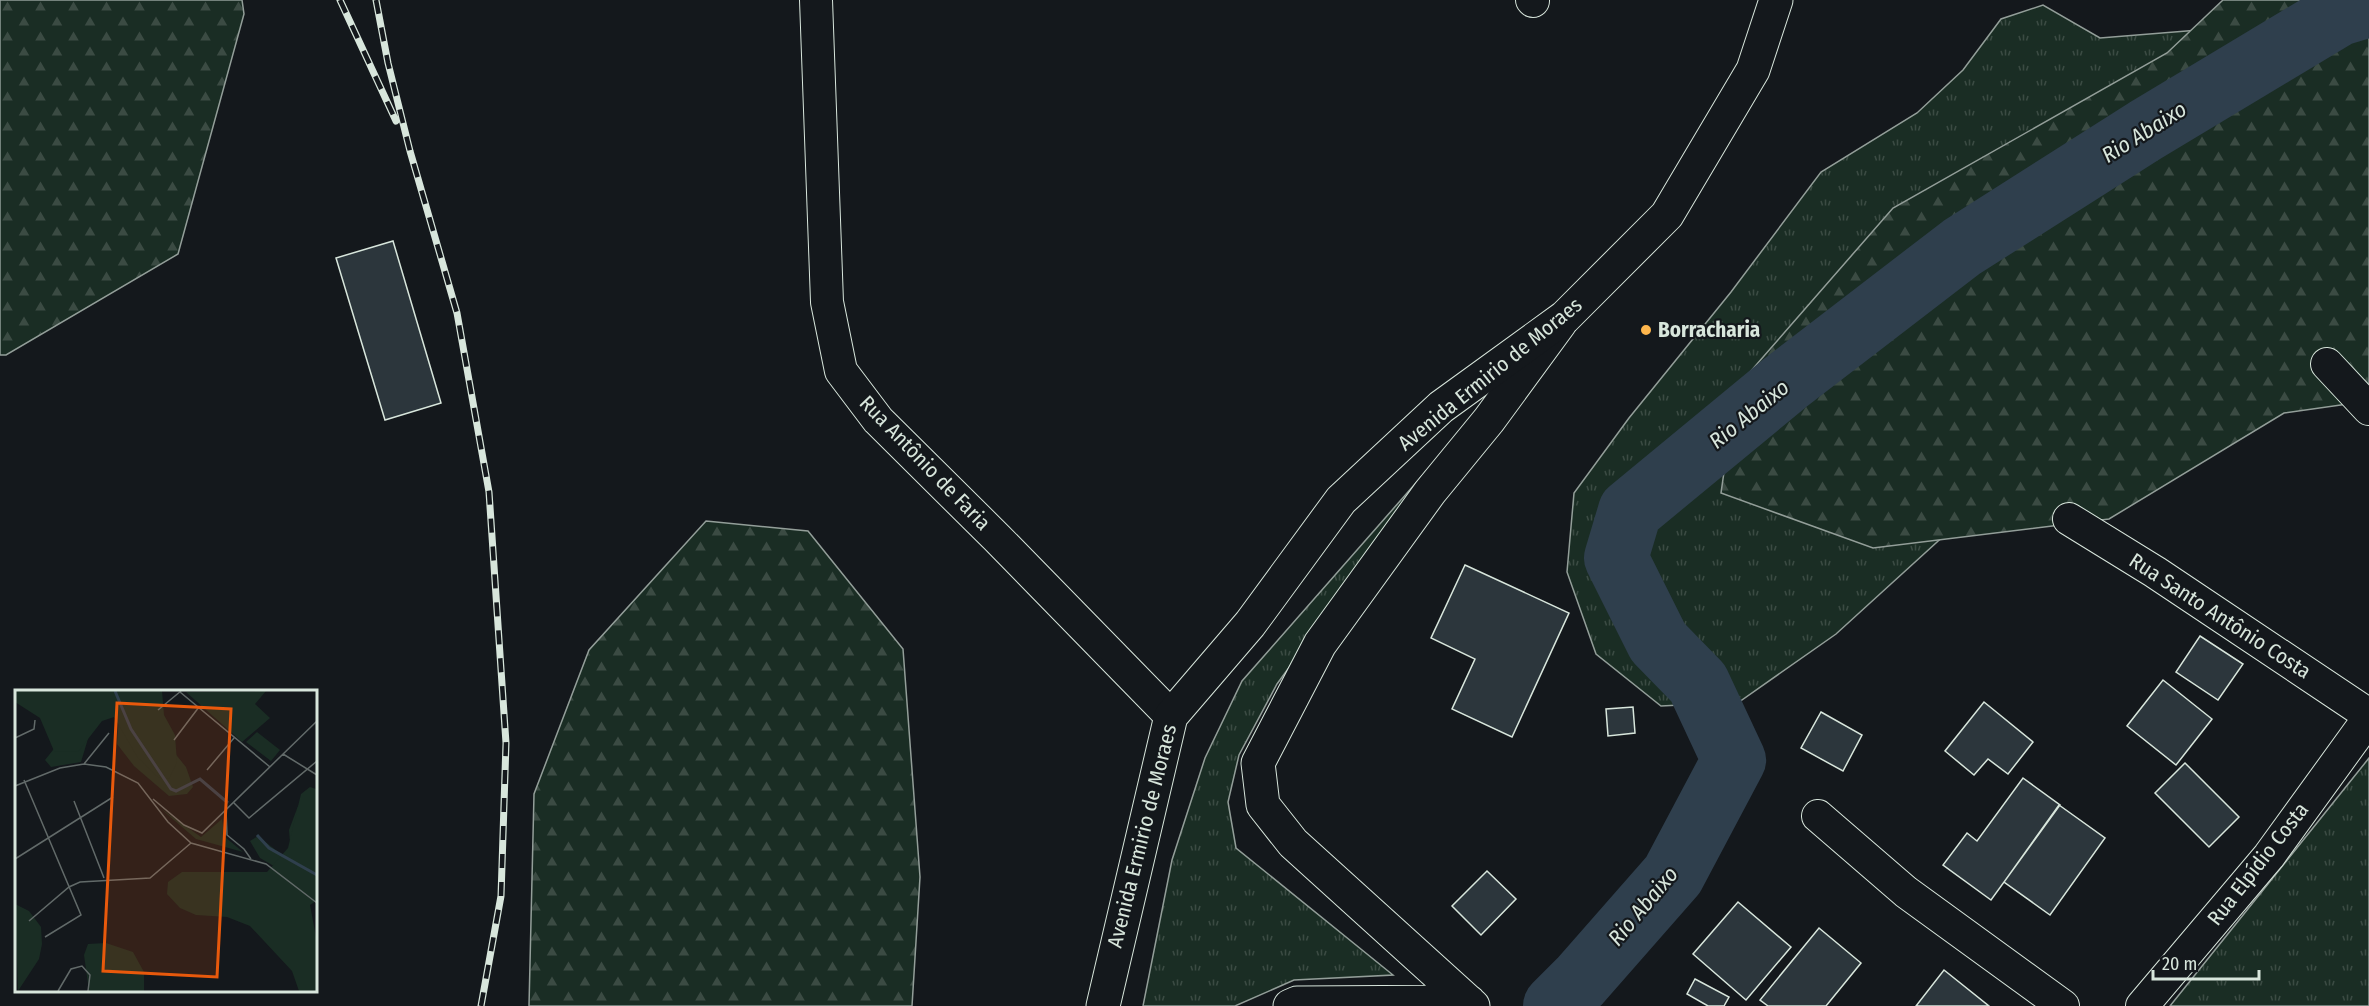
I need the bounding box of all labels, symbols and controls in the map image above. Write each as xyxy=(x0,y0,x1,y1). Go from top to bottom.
water label: Rio Abaixo xyxy=(2097,95,2191,169)
street label: Avenida Ermirio de Moraes xyxy=(1393,292,1587,456)
place label: Borracharia xyxy=(1658,317,1760,343)
marker: Borracharia xyxy=(1639,323,1653,337)
water label: Rio Abaixo xyxy=(1704,374,1794,454)
street label: Rua Antônio de Faria xyxy=(854,390,996,536)
street label: Rua Santo Antônio Costa xyxy=(2124,548,2316,684)
inset map xyxy=(15,690,316,991)
street label: Avenida Ermirio de Moraes xyxy=(1102,722,1182,950)
street label: Rua Elpídio Costa xyxy=(2202,797,2314,931)
water label: Rio Abaixo xyxy=(1602,861,1684,951)
scale bar xyxy=(2153,943,2260,981)
text: 20 m xyxy=(2162,953,2197,975)

